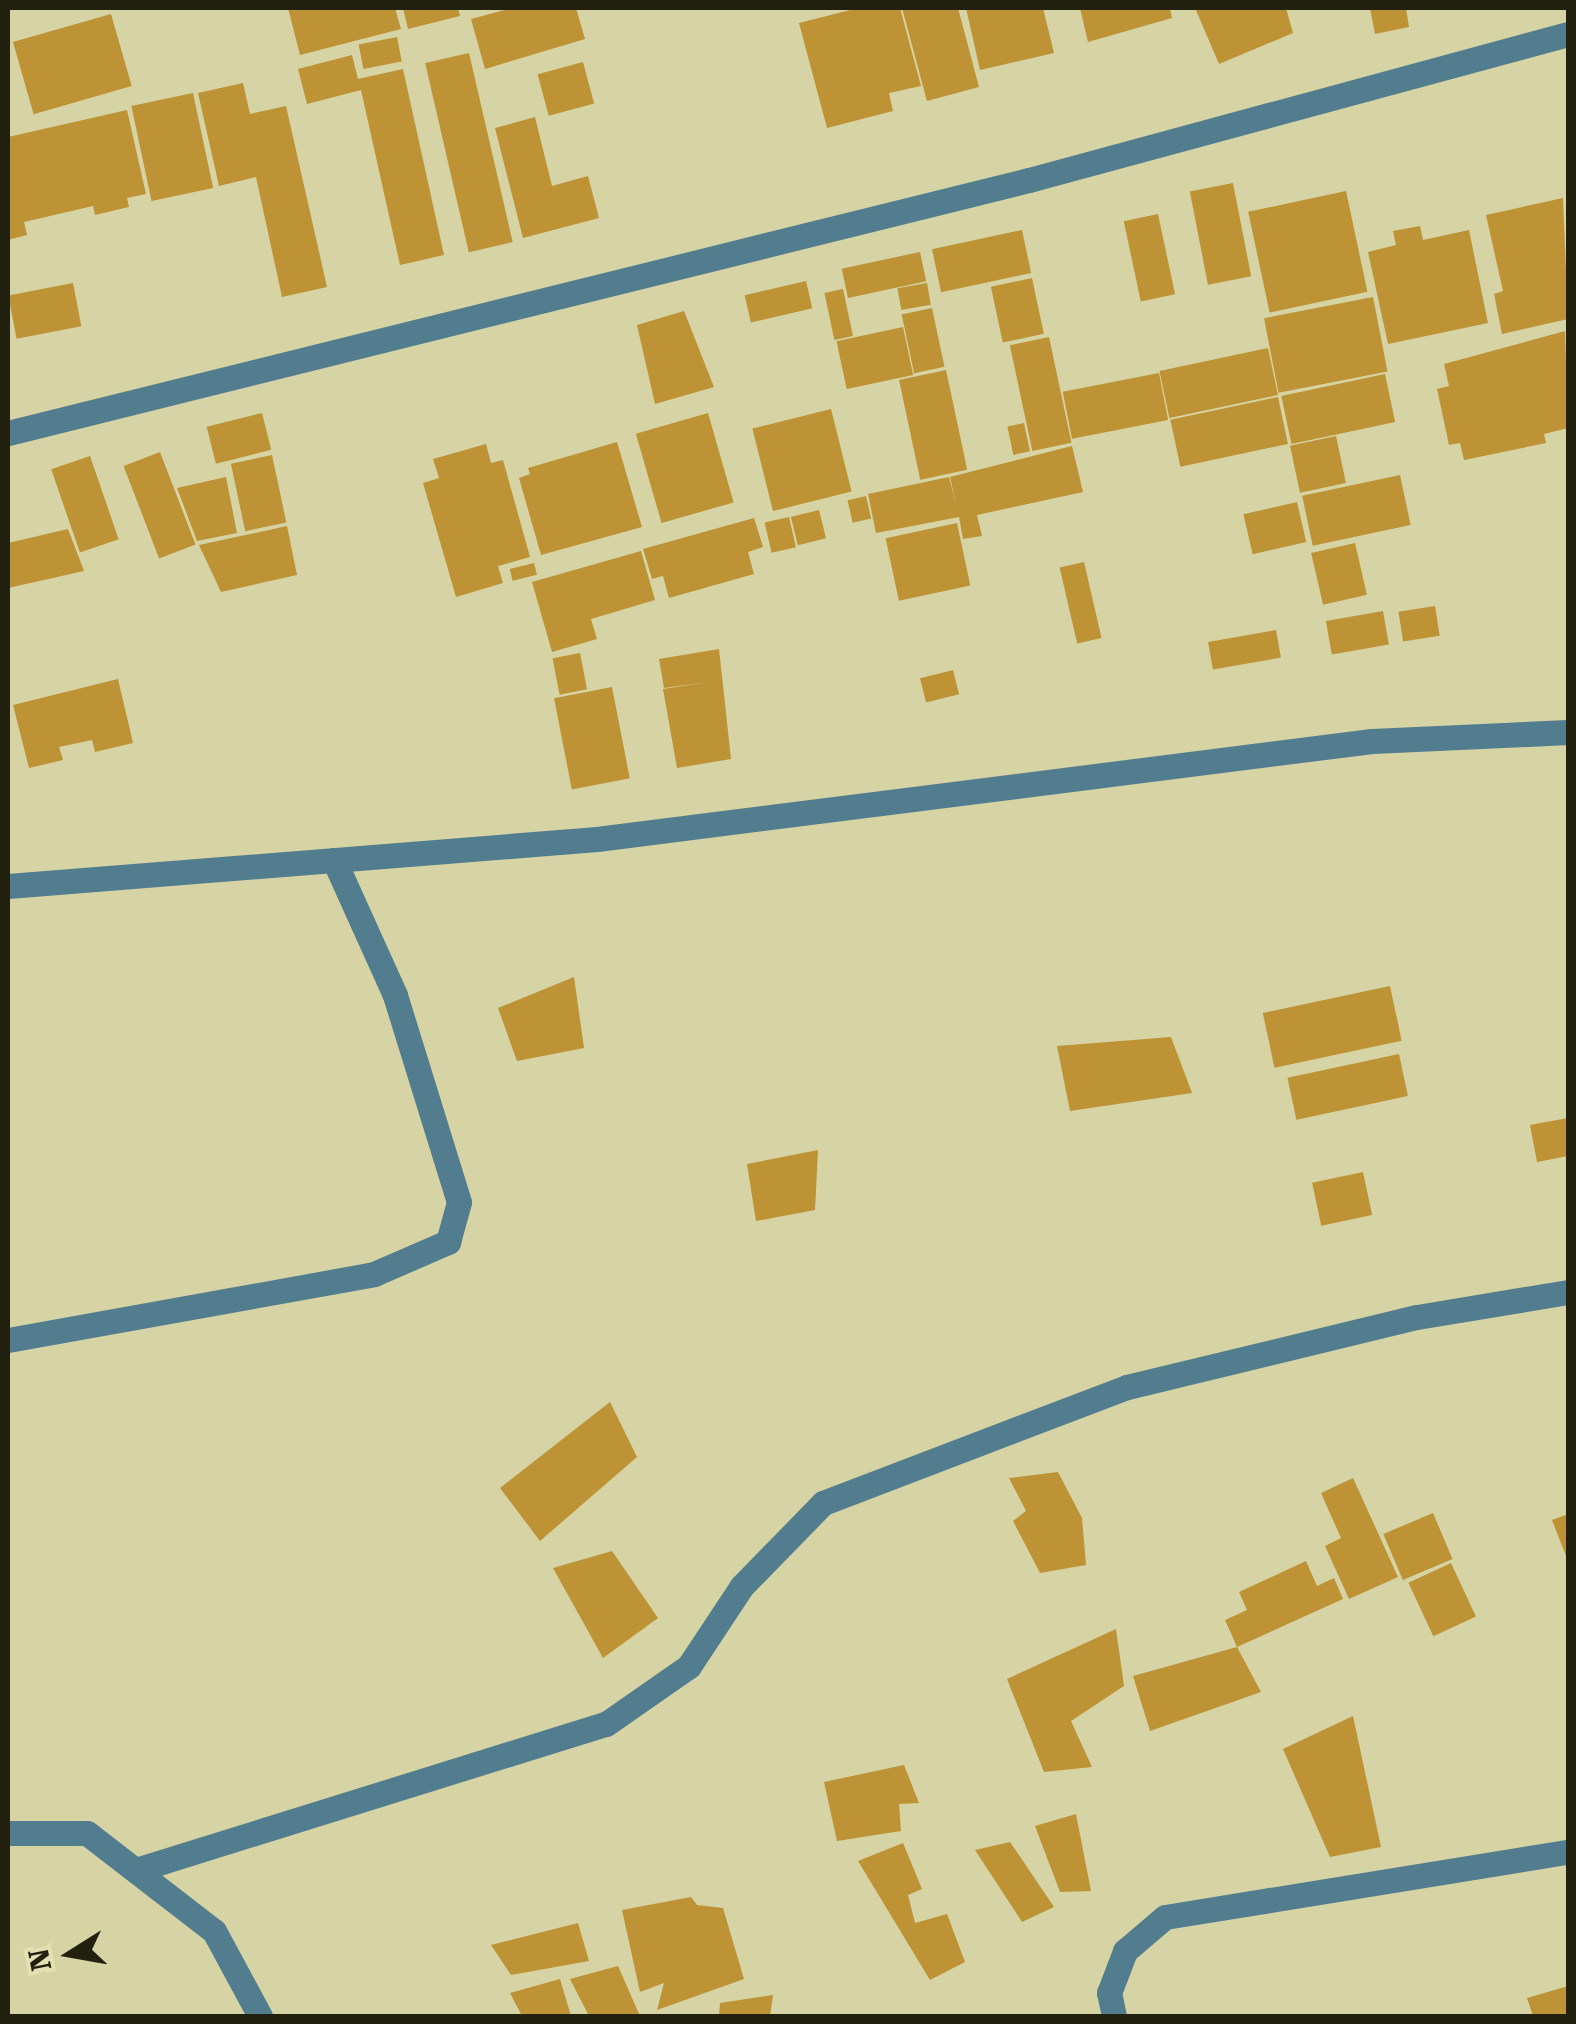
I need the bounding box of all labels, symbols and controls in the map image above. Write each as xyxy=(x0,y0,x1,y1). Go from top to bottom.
north arrow xyxy=(20,1904,120,2004)
text: N xyxy=(22,1946,58,1974)

